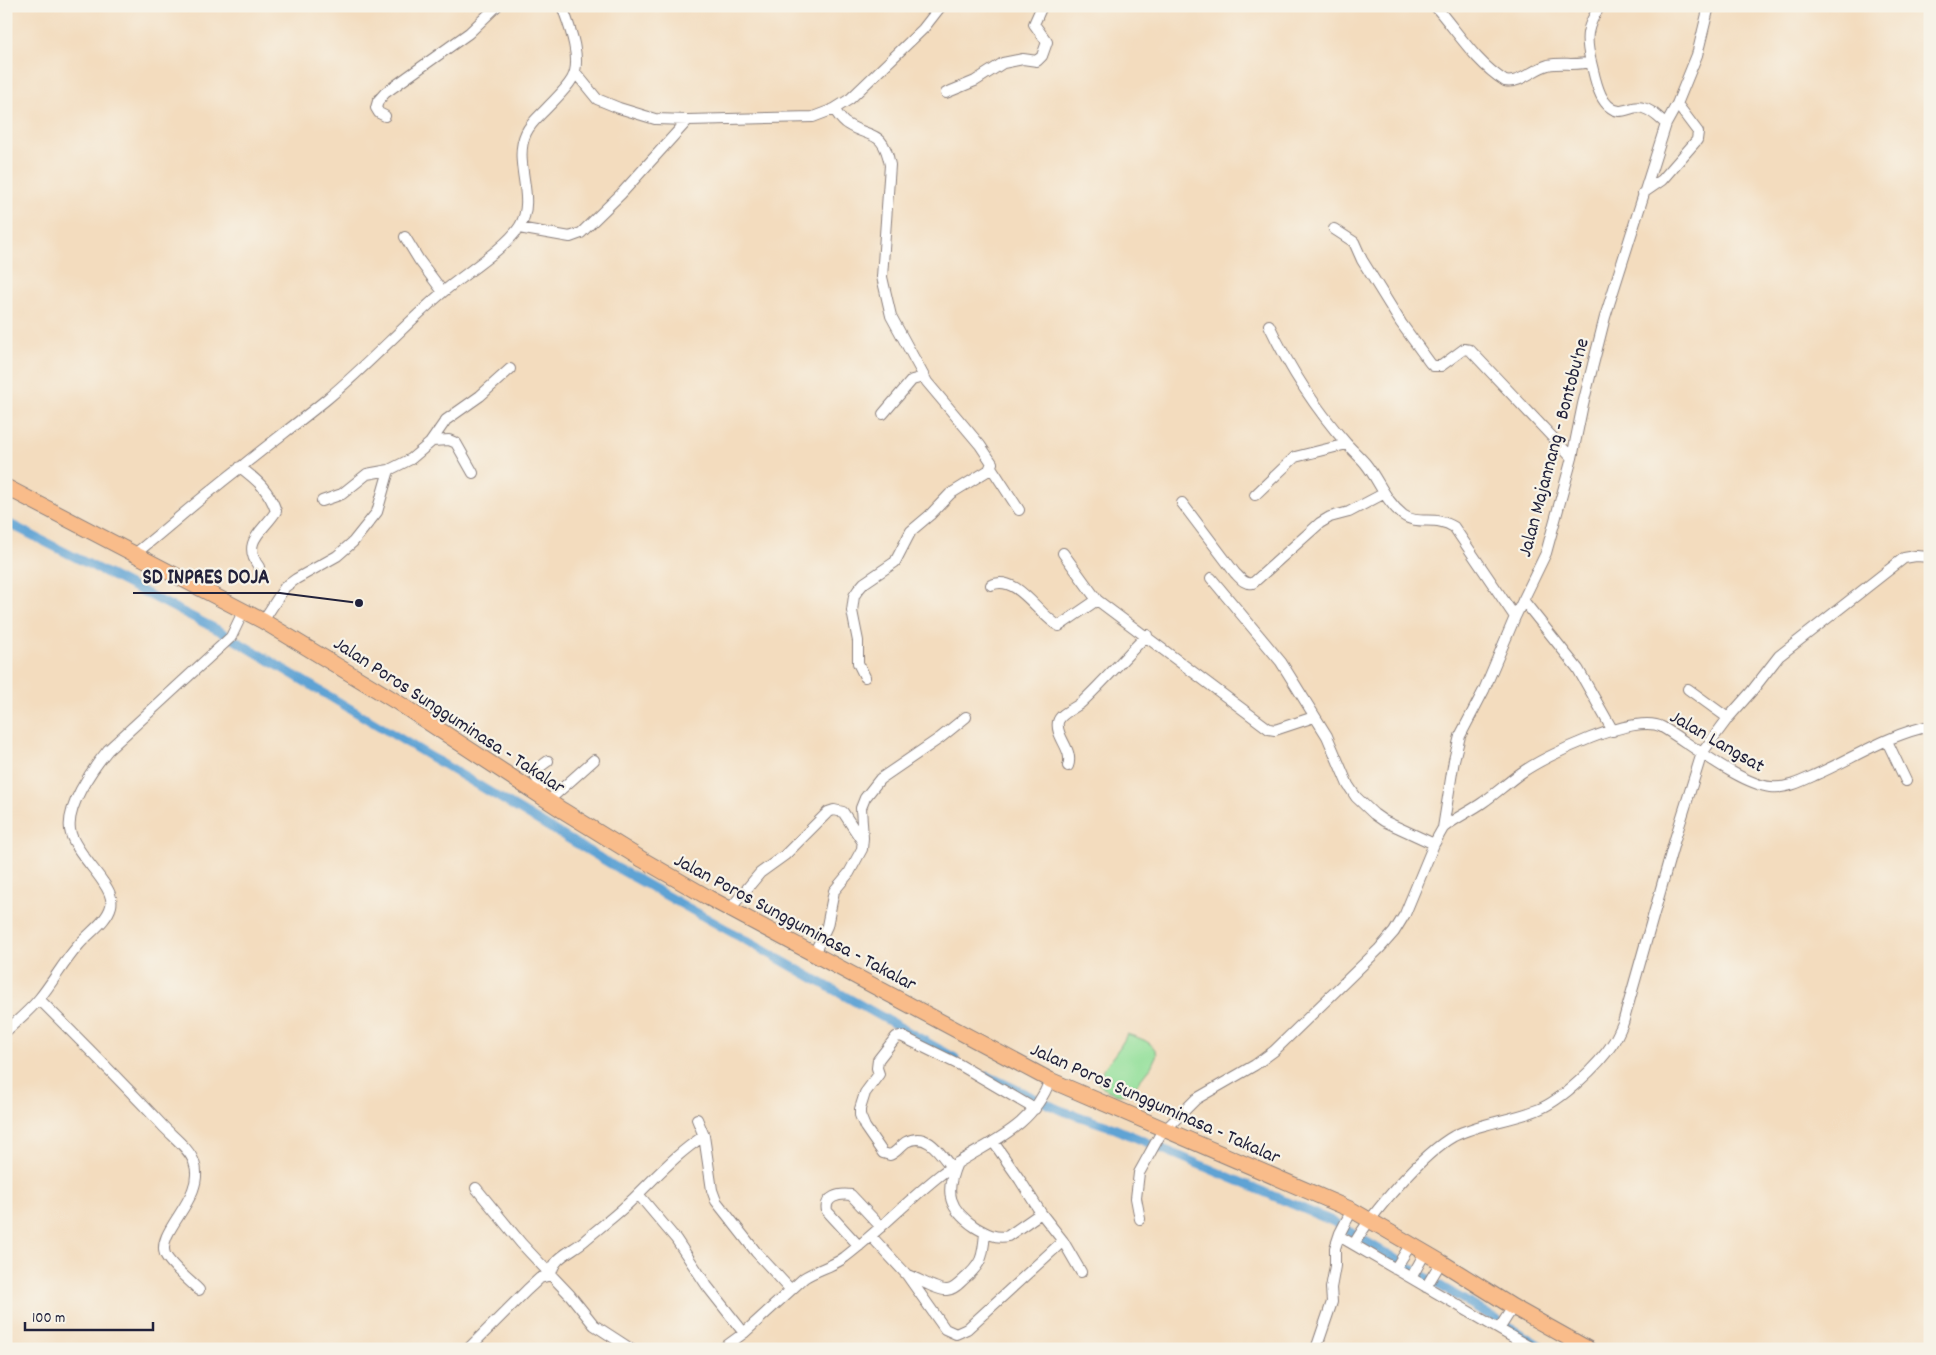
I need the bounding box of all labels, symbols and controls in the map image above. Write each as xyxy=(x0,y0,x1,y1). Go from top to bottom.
street label: Jalan Majannang - Bontobu'ne xyxy=(1512,335,1598,560)
callout: SD INPRES DOJA xyxy=(133,557,280,593)
text: SD INPRES DOJA xyxy=(142,564,270,594)
street label: Jalan Poros Sungguminasa - Takalar xyxy=(327,631,570,802)
street label: Jalan Langsat xyxy=(1664,704,1769,781)
street label: Jalan Poros Sungguminasa - Takalar xyxy=(668,848,921,1000)
street label: Jalan Poros Sungguminasa - Takalar xyxy=(1025,1037,1285,1173)
scale bar xyxy=(25,1300,152,1332)
text: 100 m xyxy=(32,1308,65,1330)

